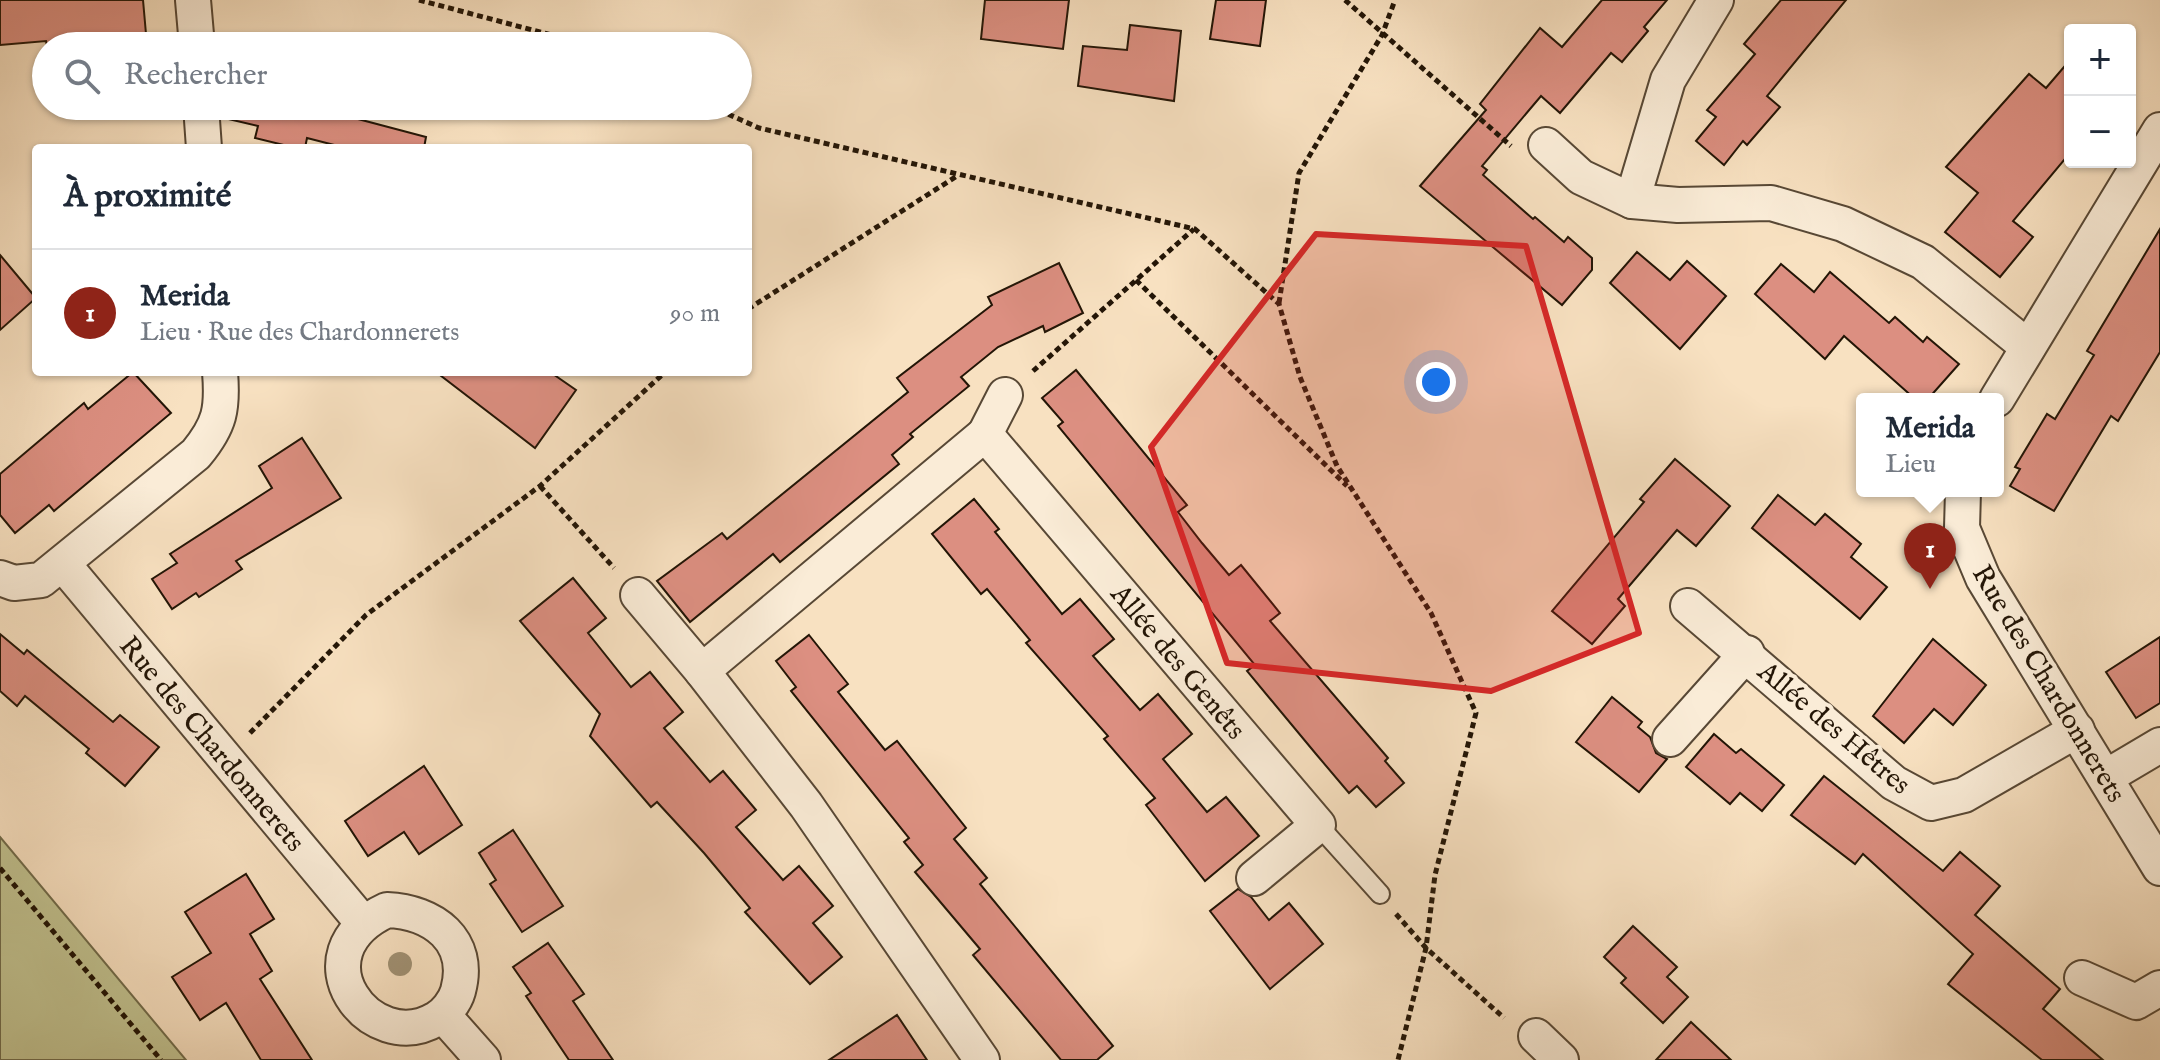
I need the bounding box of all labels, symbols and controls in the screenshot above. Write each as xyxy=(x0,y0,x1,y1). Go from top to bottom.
map controls xyxy=(2064,24,2136,168)
button: + xyxy=(2064,24,2136,96)
search box xyxy=(32,32,752,120)
icon: search xyxy=(60,54,104,98)
text: Rechercher xyxy=(124,57,268,95)
button: − xyxy=(2064,96,2136,168)
text: À proximité xyxy=(64,175,231,218)
text: Merida xyxy=(140,278,230,316)
text: 1 xyxy=(85,297,95,330)
text: 90 m xyxy=(670,297,720,330)
text: Lieu · Rue des Chardonnerets xyxy=(140,316,459,349)
your location xyxy=(1416,362,1456,402)
popup xyxy=(1856,393,2004,497)
text: Merida xyxy=(1885,410,1975,448)
text: Lieu xyxy=(1885,448,1936,481)
pin: 1 xyxy=(1904,523,1956,589)
street label: Rue des Chardonnerets xyxy=(1963,559,2133,809)
street label: Allée des Genêts xyxy=(1101,577,1252,747)
street label: Rue des Chardonnerets xyxy=(111,630,312,860)
street label: Allée des Hêtres xyxy=(1749,654,1917,803)

